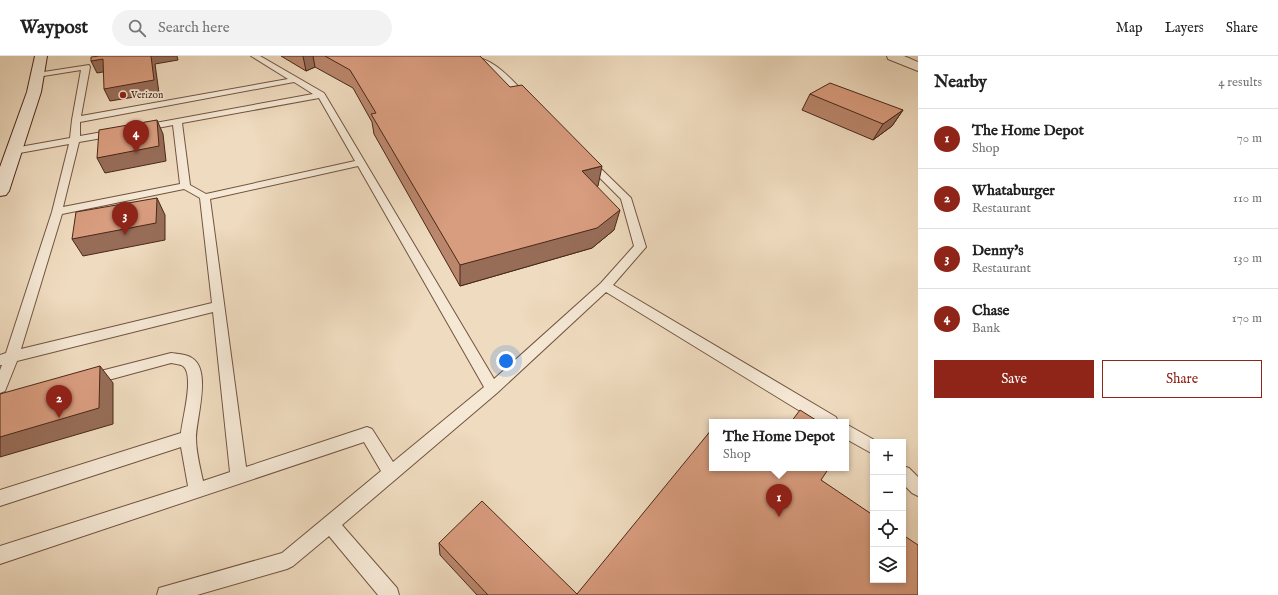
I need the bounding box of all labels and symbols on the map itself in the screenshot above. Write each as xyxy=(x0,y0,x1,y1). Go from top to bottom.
place label: Verizon xyxy=(130,89,164,102)
marker: Verizon xyxy=(118,90,128,100)
pin: 4 xyxy=(123,120,149,153)
pin: 3 xyxy=(112,202,138,235)
your location xyxy=(496,351,516,371)
pin: 2 xyxy=(46,385,72,418)
pin: 1 xyxy=(766,484,792,517)

